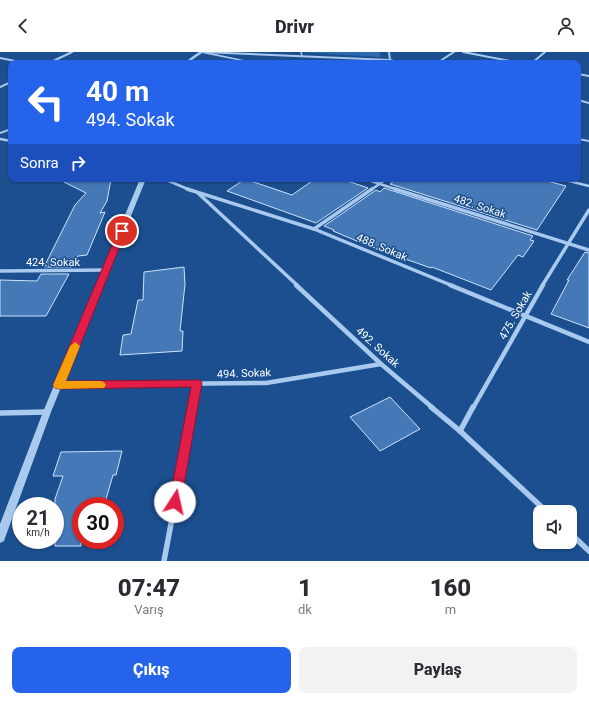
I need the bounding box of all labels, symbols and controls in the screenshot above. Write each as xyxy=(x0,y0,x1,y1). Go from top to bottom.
icon: back xyxy=(12,15,34,37)
icon: person xyxy=(555,15,577,37)
text: Drivr xyxy=(275,16,314,37)
text: 40 m xyxy=(86,75,149,108)
icon: left xyxy=(20,76,72,128)
text: 494. Sokak xyxy=(86,109,175,130)
icon: right xyxy=(67,152,89,174)
text: Sonra xyxy=(20,154,59,172)
street label: 482. Sokak xyxy=(452,192,508,221)
pin xyxy=(105,214,139,248)
icon: arrive xyxy=(111,220,133,242)
street label: 488. Sokak xyxy=(354,231,410,264)
street label: 424. Sokak xyxy=(26,256,80,269)
street label: 475. Sokak xyxy=(496,288,535,342)
street label: 492. Sokak xyxy=(353,324,402,371)
street label: 494. Sokak xyxy=(217,366,272,381)
position arrow xyxy=(154,481,196,523)
speed limit sign: 30 xyxy=(72,497,124,549)
map controls xyxy=(533,505,577,549)
button: sound xyxy=(533,505,577,549)
text: 21 xyxy=(27,506,49,530)
text: km/h xyxy=(26,527,50,538)
text: 07:47 xyxy=(118,574,180,602)
text: 1 xyxy=(298,574,312,602)
text: 160 xyxy=(430,574,471,602)
text: Varış xyxy=(134,602,164,617)
text: dk xyxy=(298,602,312,617)
text: m xyxy=(445,602,456,617)
button: Çıkış xyxy=(12,647,291,693)
button: Paylaş xyxy=(299,647,577,693)

